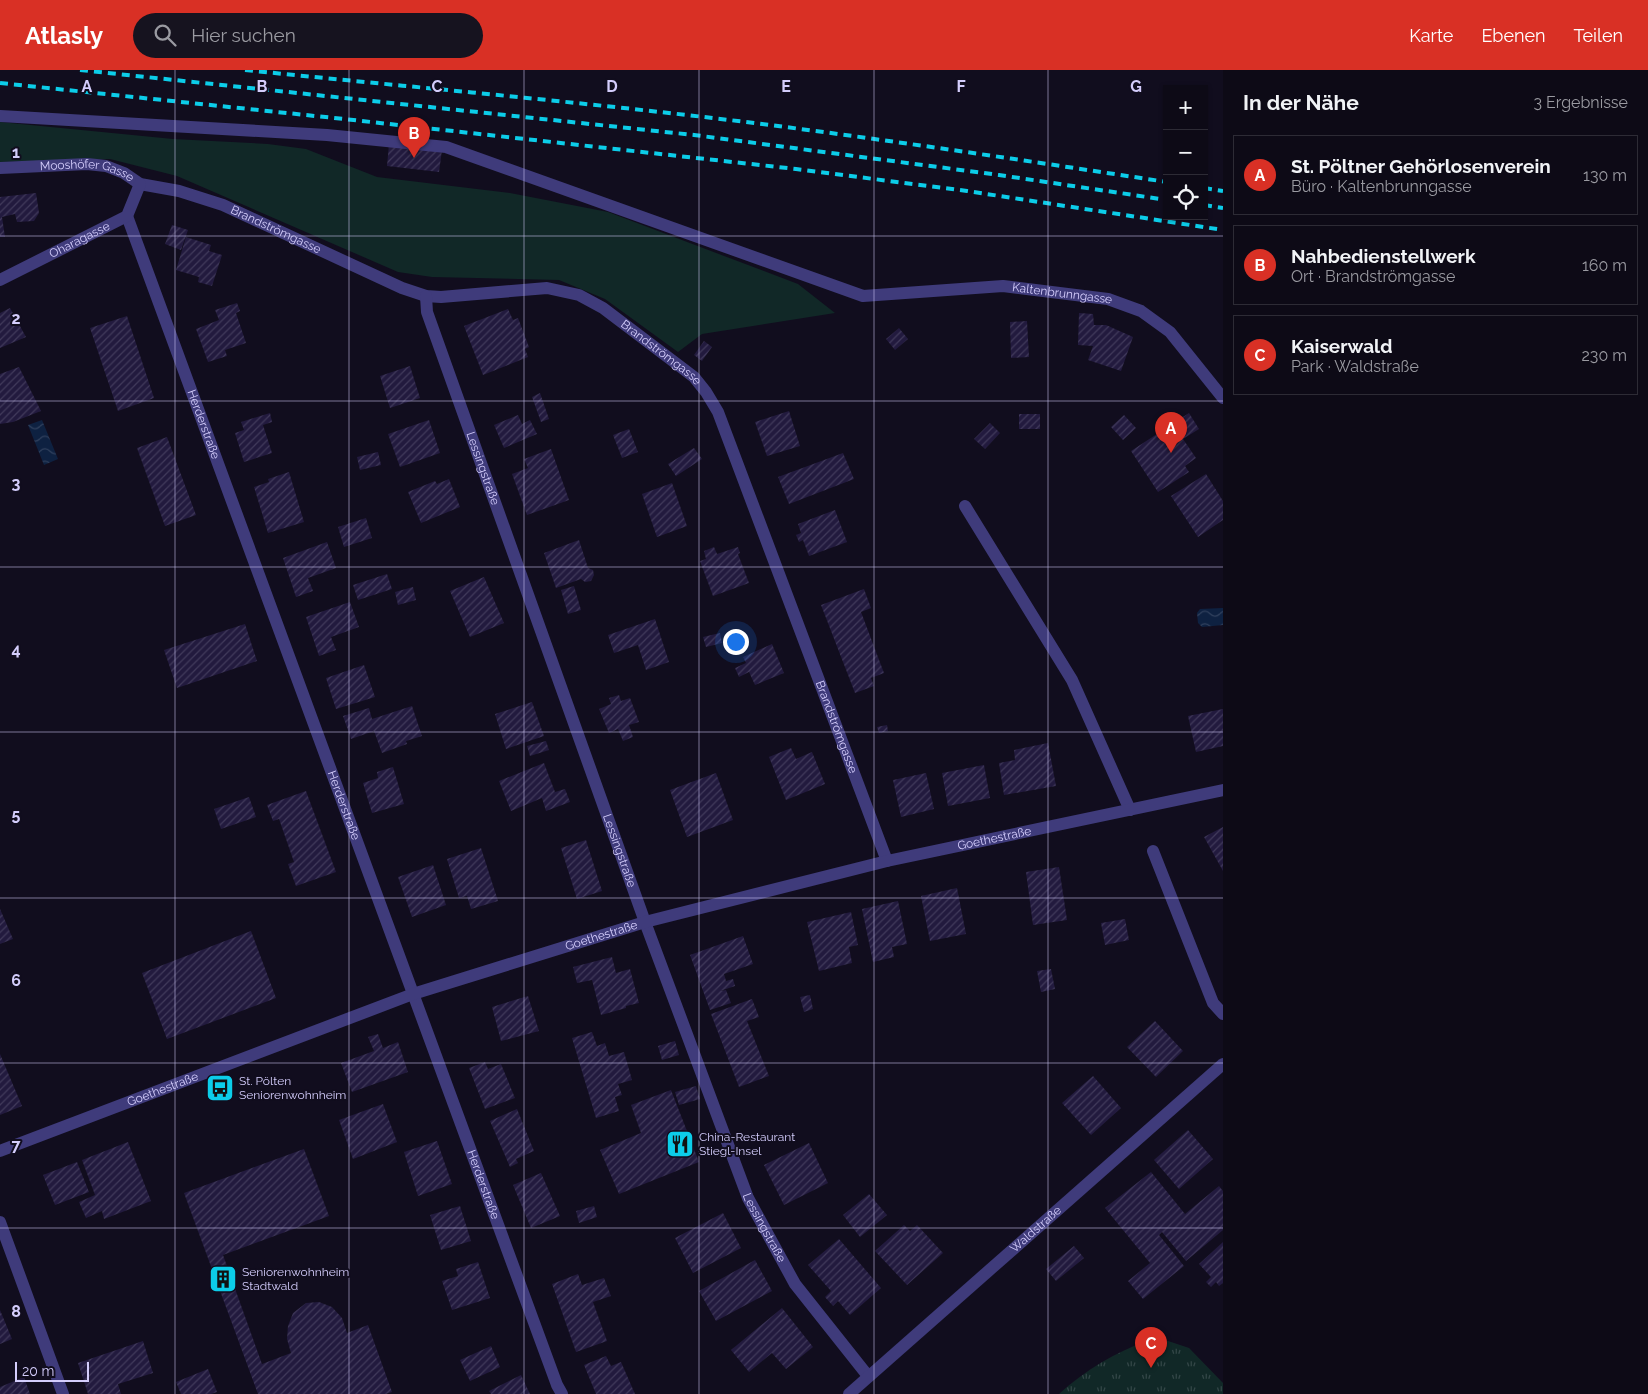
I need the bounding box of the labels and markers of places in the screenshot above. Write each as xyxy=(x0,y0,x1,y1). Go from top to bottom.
pin: B xyxy=(398,117,430,158)
pin: A xyxy=(1155,412,1187,453)
bus stop icon: St. Pölten Seniorenwohnheim xyxy=(205,1073,235,1103)
place label: St. Pölten Seniorenwohnheim xyxy=(239,1074,346,1102)
restaurant icon: China-Restaurant Stiegl-Insel xyxy=(665,1129,695,1159)
place label: China-Restaurant Stiegl-Insel xyxy=(699,1130,795,1158)
building icon: Seniorenwohnheim Stadtwald xyxy=(208,1264,238,1294)
place label: Seniorenwohnheim Stadtwald xyxy=(242,1265,349,1293)
pin: C xyxy=(1135,1327,1167,1368)

